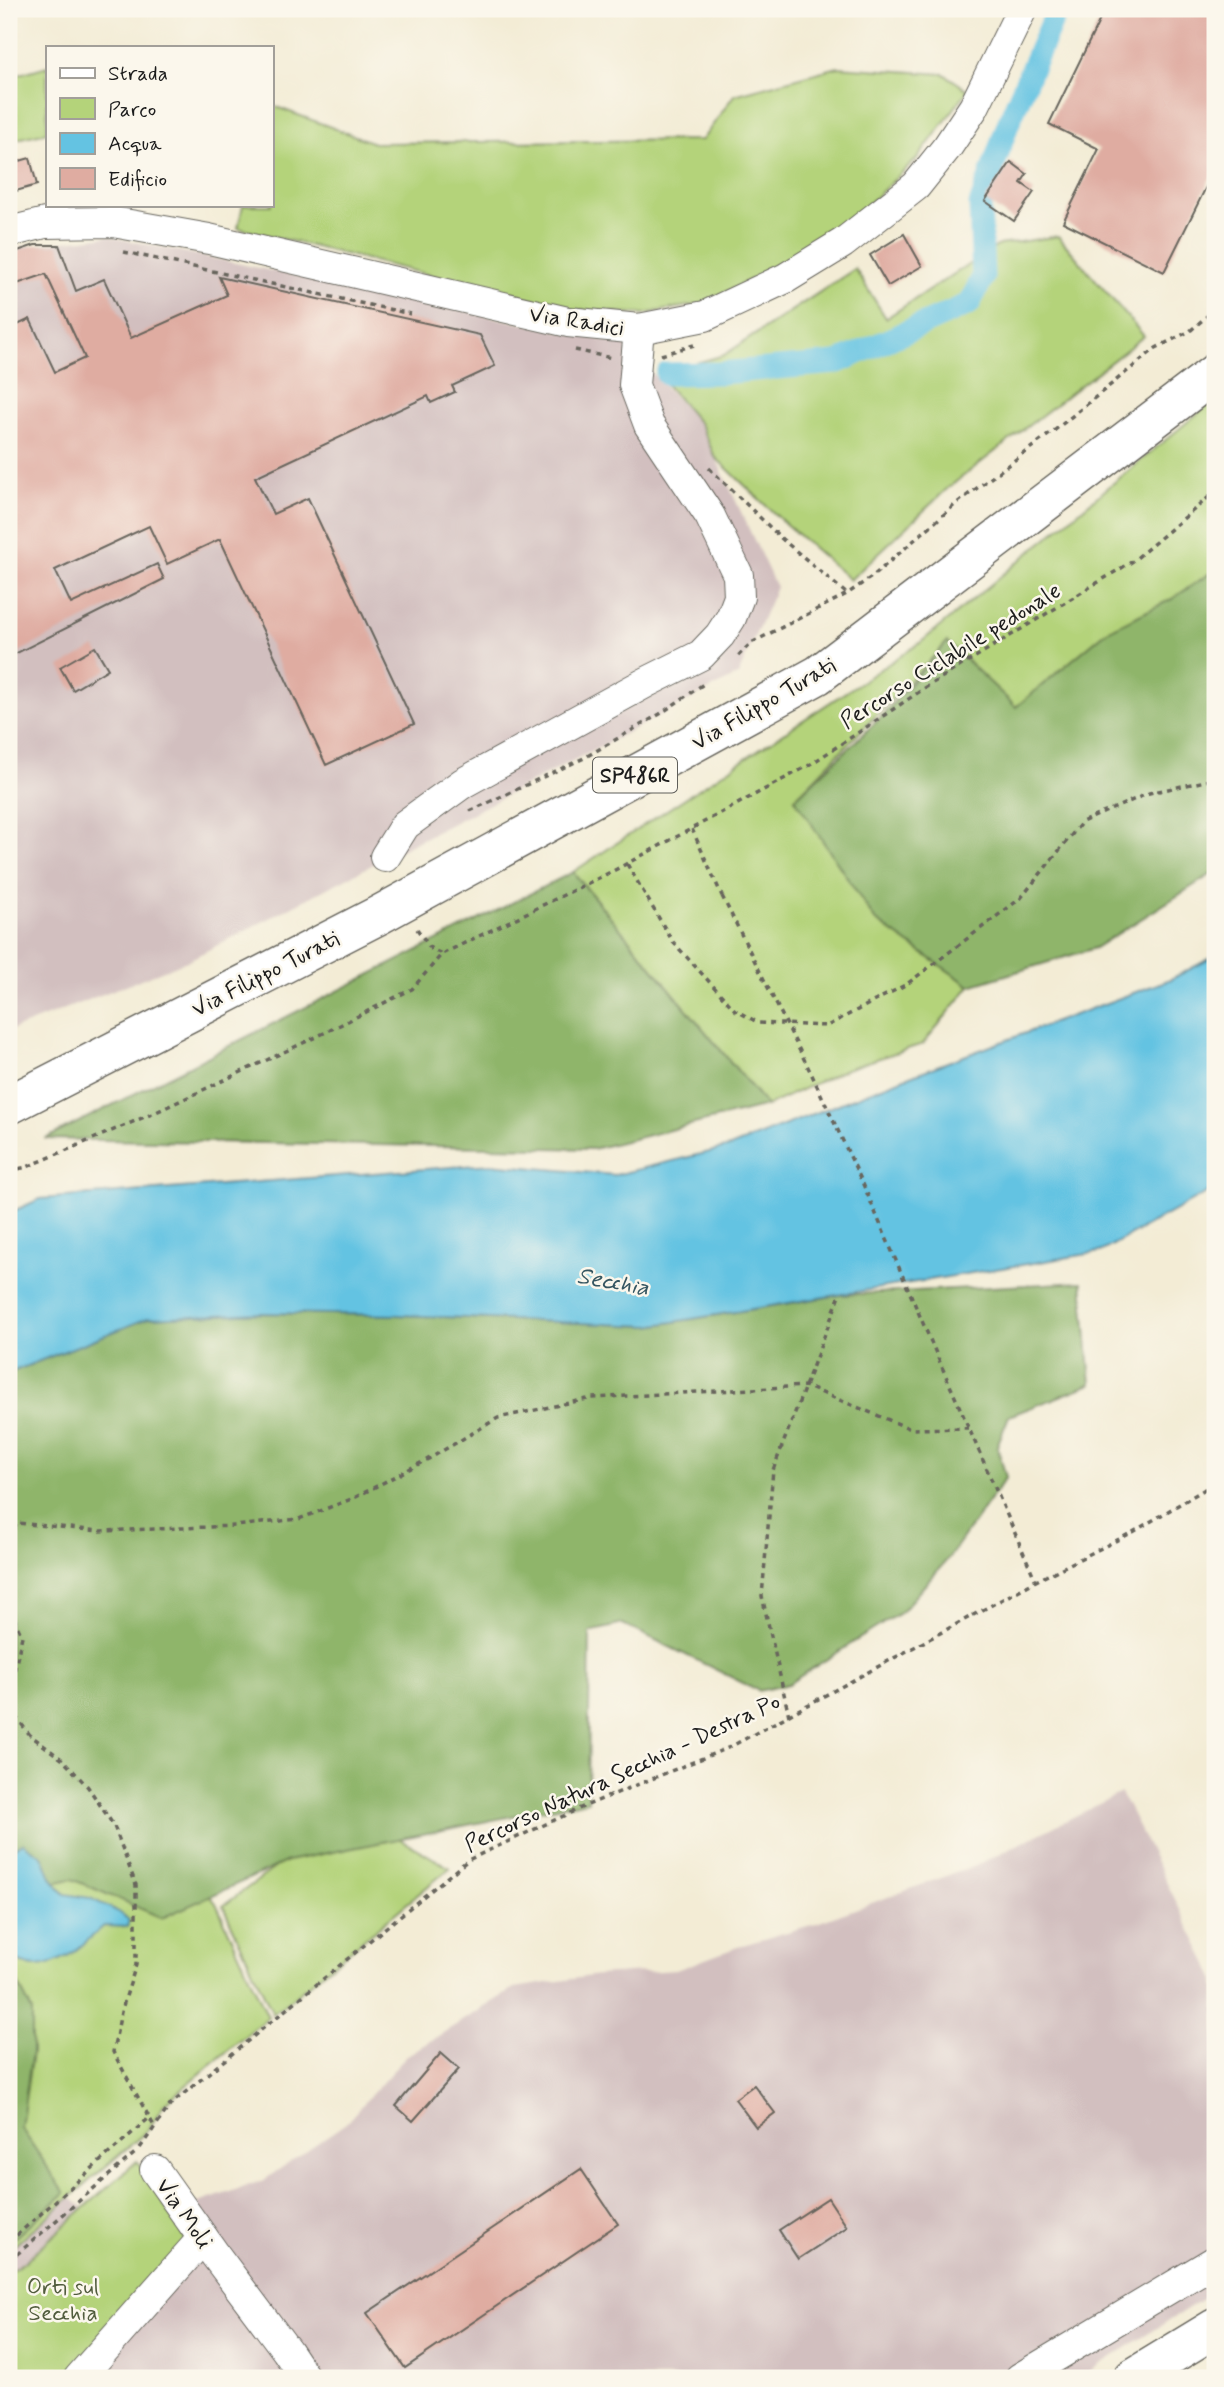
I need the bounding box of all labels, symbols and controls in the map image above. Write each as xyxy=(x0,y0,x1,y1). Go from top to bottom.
legend xyxy=(46,46,273,206)
text: Strada xyxy=(108,60,168,88)
text: Parco xyxy=(108,96,156,124)
text: Acqua xyxy=(108,130,162,158)
text: Edificio xyxy=(108,166,167,194)
street label: Via Radici xyxy=(527,300,626,344)
street label: Percorso Ciclabile pedonale xyxy=(835,577,1067,737)
street label: Via Filippo Turati xyxy=(686,651,842,758)
road number: SP486R xyxy=(593,758,677,792)
street label: Via Filippo Turati xyxy=(187,925,345,1025)
water label: Secchia xyxy=(574,1261,651,1304)
street label: Percorso Natura Secchia - Destra Po xyxy=(460,1687,785,1860)
street label: Via Moli xyxy=(148,2173,219,2256)
park label: Orti sul Secchia xyxy=(27,2273,99,2329)

